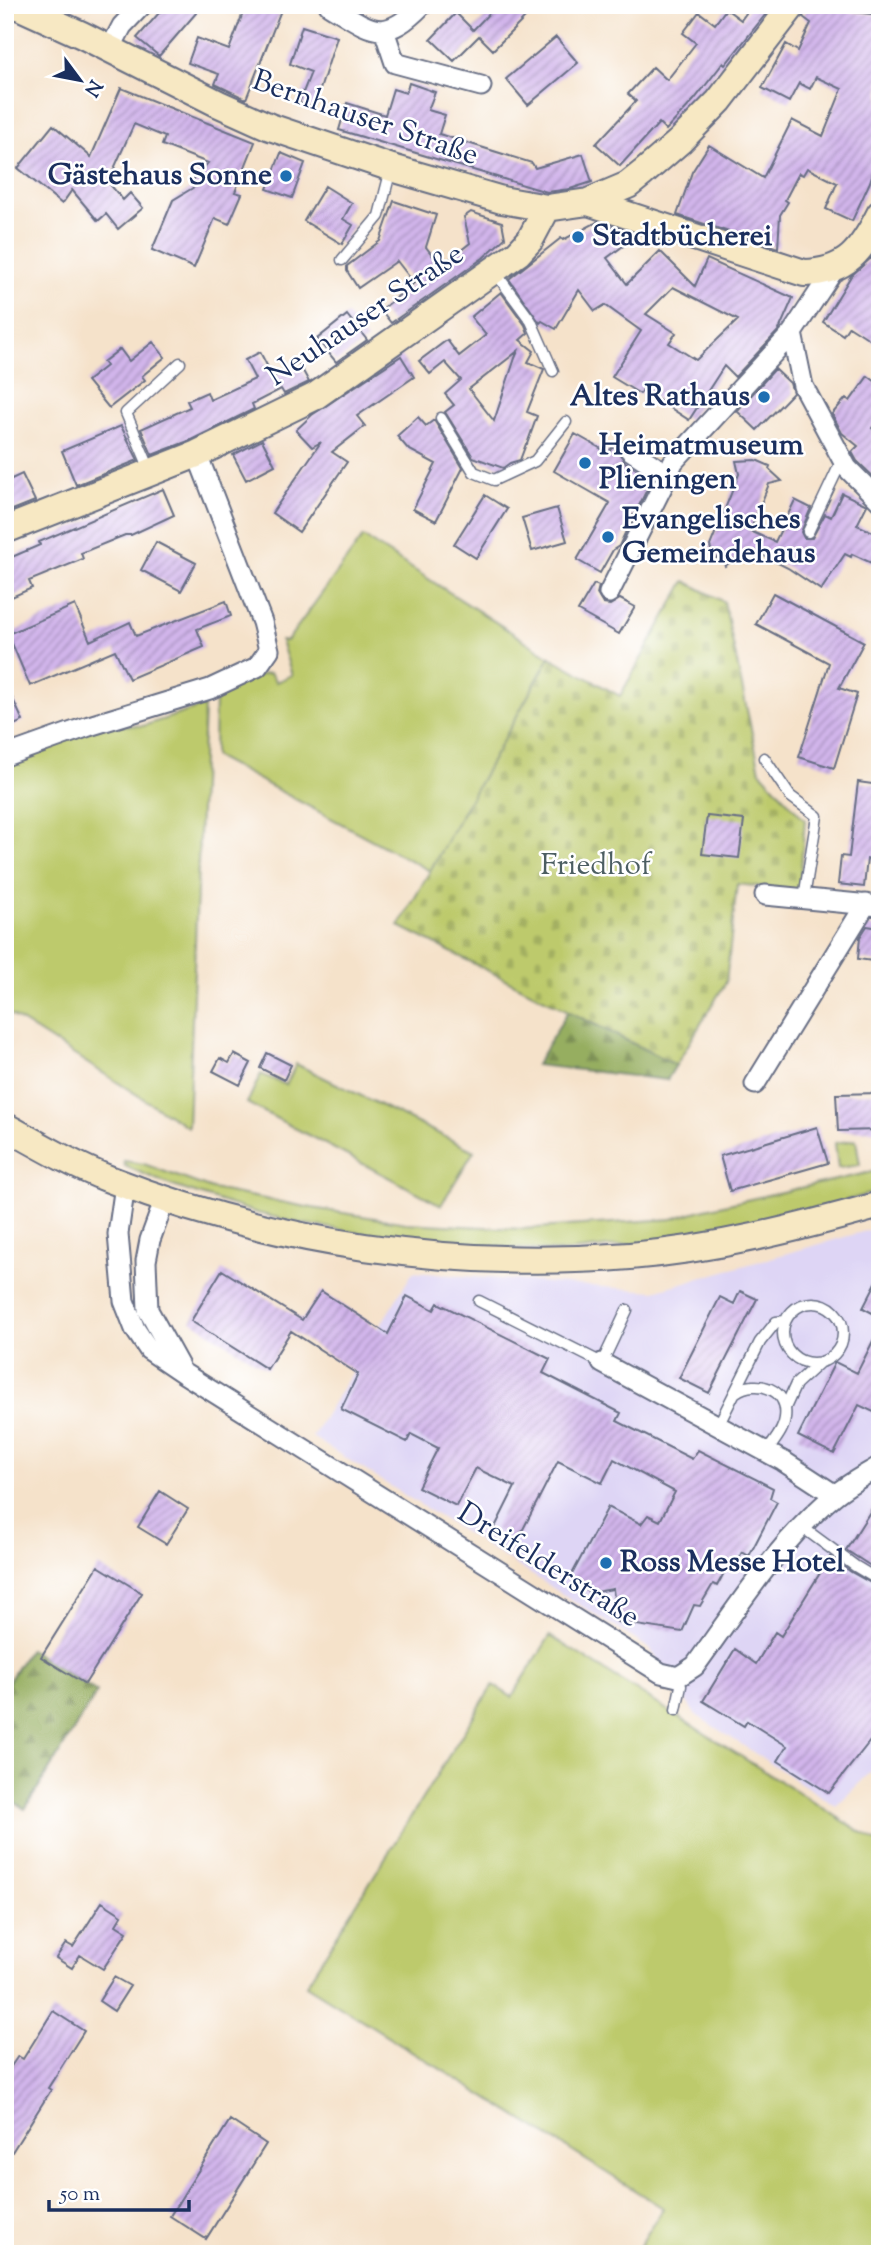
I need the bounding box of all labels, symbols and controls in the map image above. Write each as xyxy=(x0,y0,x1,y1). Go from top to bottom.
north arrow xyxy=(46,46,116,116)
street label: Bernhauser Straße xyxy=(246,60,484,178)
text: N xyxy=(77,74,108,101)
place label: Gästehaus Sonne xyxy=(48,155,272,198)
marker: Gästehaus Sonne xyxy=(278,168,294,184)
place label: Stadtbücherei xyxy=(592,216,773,259)
marker: Stadtbücherei xyxy=(570,229,586,245)
street label: Neuhauser Straße xyxy=(259,234,473,398)
place label: Altes Rathaus xyxy=(570,376,750,419)
marker: Altes Rathaus xyxy=(756,389,772,405)
place label: Heimatmuseum Plieningen xyxy=(599,425,804,502)
marker: Heimatmuseum Plieningen xyxy=(577,455,593,471)
place label: Evangelisches Gemeindehaus xyxy=(622,499,816,576)
marker: Evangelisches Gemeindehaus xyxy=(600,529,616,545)
park label: Friedhof xyxy=(541,845,653,888)
street label: Dreifelderstraße xyxy=(448,1493,648,1639)
place label: Ross Messe Hotel xyxy=(620,1542,845,1585)
marker: Ross Messe Hotel xyxy=(598,1555,614,1571)
scale bar xyxy=(49,2168,189,2212)
text: 50 m xyxy=(59,2180,100,2210)

